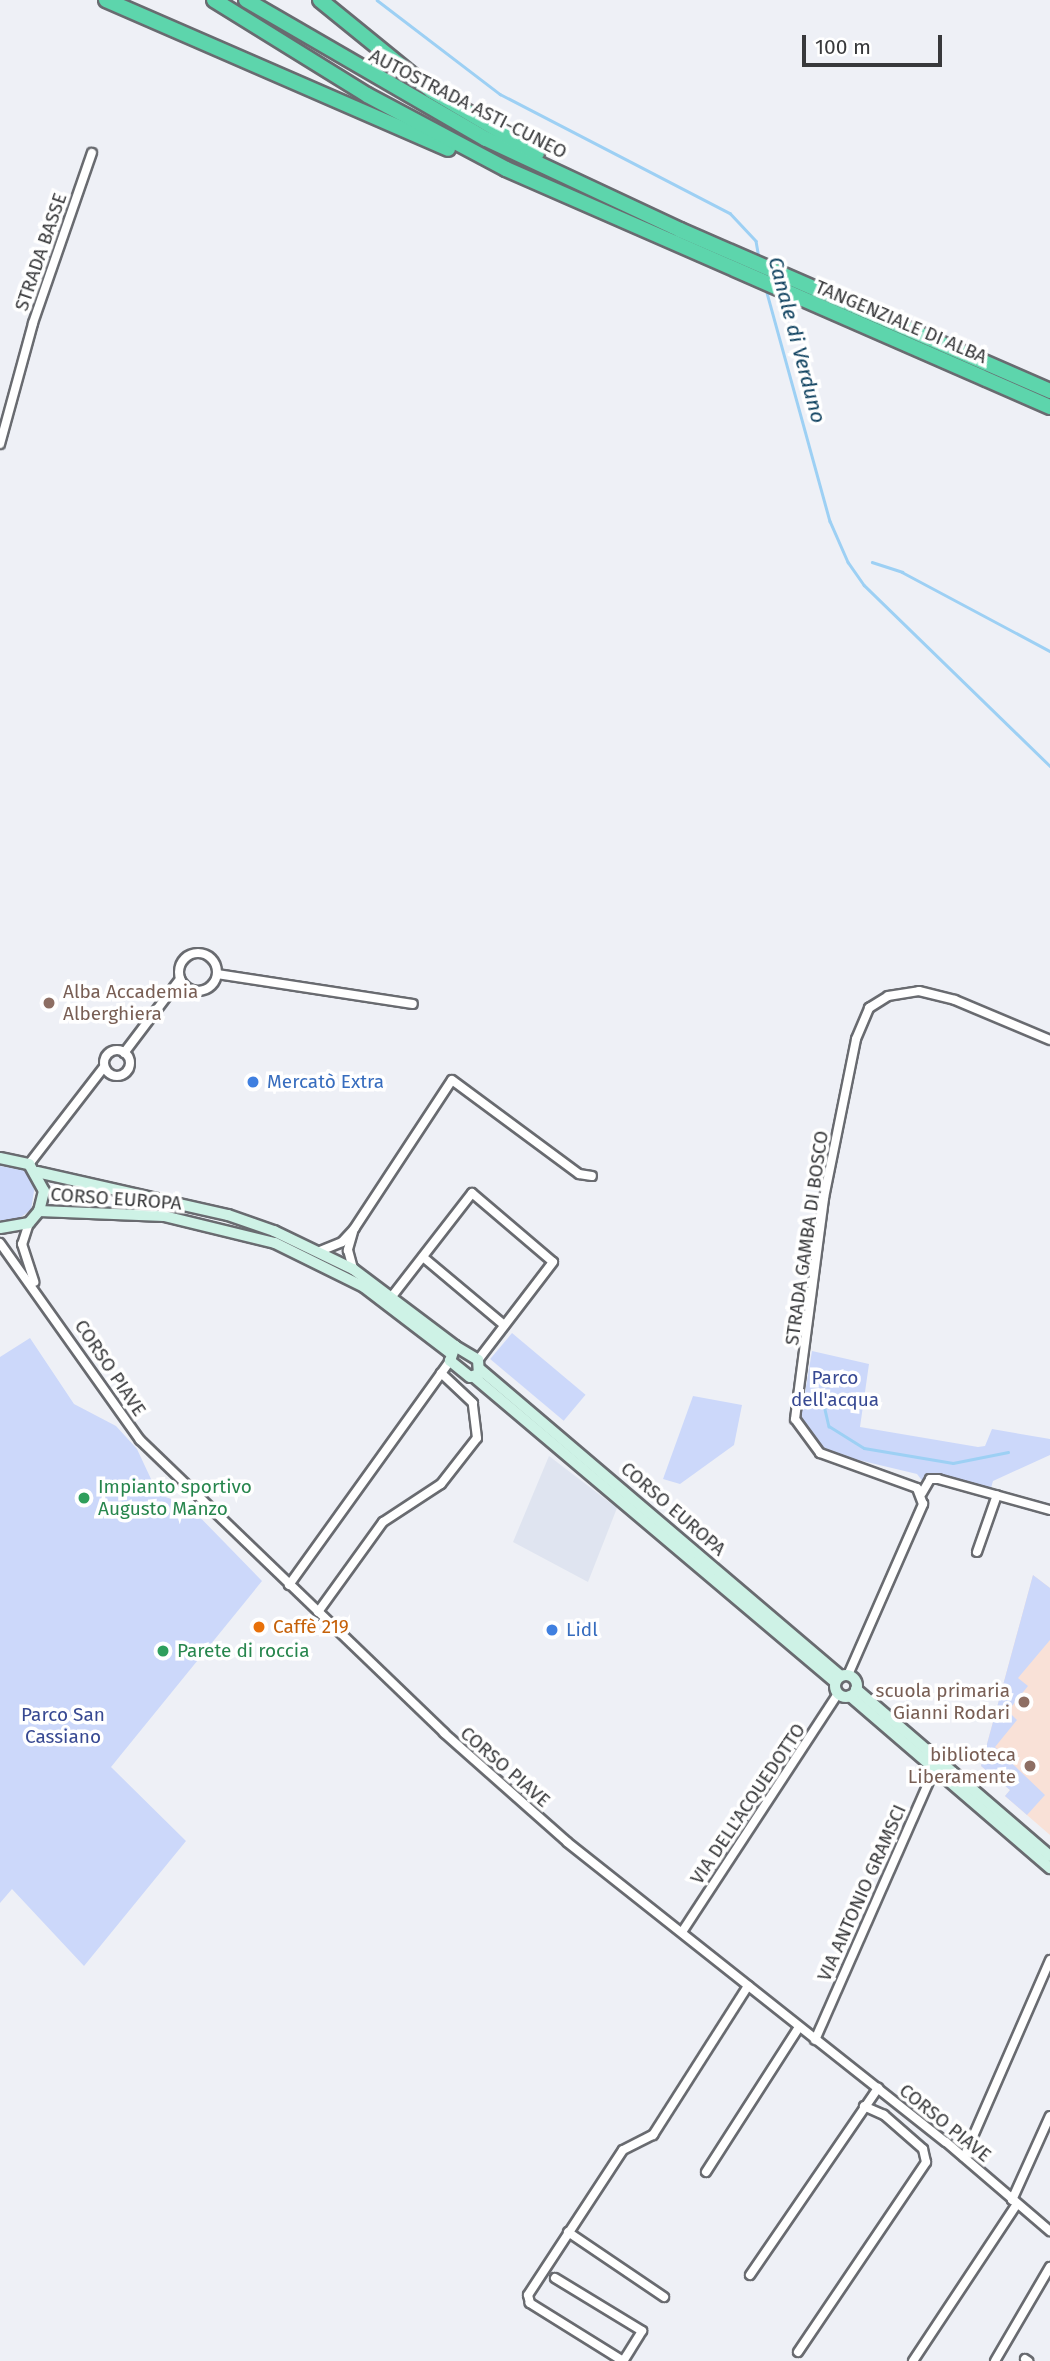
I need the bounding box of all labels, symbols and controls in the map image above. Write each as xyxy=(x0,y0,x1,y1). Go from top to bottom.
scale bar xyxy=(805,21,945,65)
text: 100 m xyxy=(815,34,871,60)
street label: AUTOSTRADA ASTI-CUNEO xyxy=(365,44,571,164)
street label: STRADA BASSE xyxy=(10,190,72,314)
water label: Canale di Verduno xyxy=(763,254,831,426)
street label: TANGENZIALE DI ALBA xyxy=(812,275,990,369)
place label: Alba Accademia Alberghiera xyxy=(63,981,198,1025)
marker: Alba Accademia Alberghiera xyxy=(41,995,57,1011)
place label: Mercatò Extra xyxy=(267,1071,384,1093)
marker: Mercatò Extra xyxy=(245,1074,261,1090)
street label: STRADA GAMBA DI BOSCO xyxy=(781,1129,833,1347)
street label: CORSO EUROPA xyxy=(50,1183,182,1215)
street label: CORSO PIAVE xyxy=(69,1315,151,1421)
park label: Parco dell'acqua xyxy=(791,1367,879,1411)
street label: CORSO EUROPA xyxy=(616,1457,730,1561)
place label: Impianto sportivo Augusto Manzo xyxy=(98,1476,252,1520)
marker: Impianto sportivo Augusto Manzo xyxy=(76,1490,92,1506)
place label: Caffè 219 xyxy=(273,1616,349,1638)
marker: Caffè 219 xyxy=(251,1619,267,1635)
place label: Lidl xyxy=(566,1619,598,1641)
marker: Lidl xyxy=(544,1622,560,1638)
place label: Parete di roccia xyxy=(177,1640,310,1662)
marker: Parete di roccia xyxy=(155,1643,171,1659)
place label: scuola primaria Gianni Rodari xyxy=(876,1680,1010,1724)
marker: scuola primaria Gianni Rodari xyxy=(1016,1694,1032,1710)
park label: Parco San Cassiano xyxy=(21,1704,105,1748)
street label: VIA DELL'ACQUEDOTTO xyxy=(686,1719,810,1889)
street label: CORSO PIAVE xyxy=(456,1722,554,1812)
place label: biblioteca Liberamente xyxy=(908,1744,1016,1788)
marker: biblioteca Liberamente xyxy=(1022,1758,1038,1774)
street label: VIA ANTONIO GRAMSCI xyxy=(813,1801,911,1985)
street label: CORSO PIAVE xyxy=(895,2079,995,2167)

